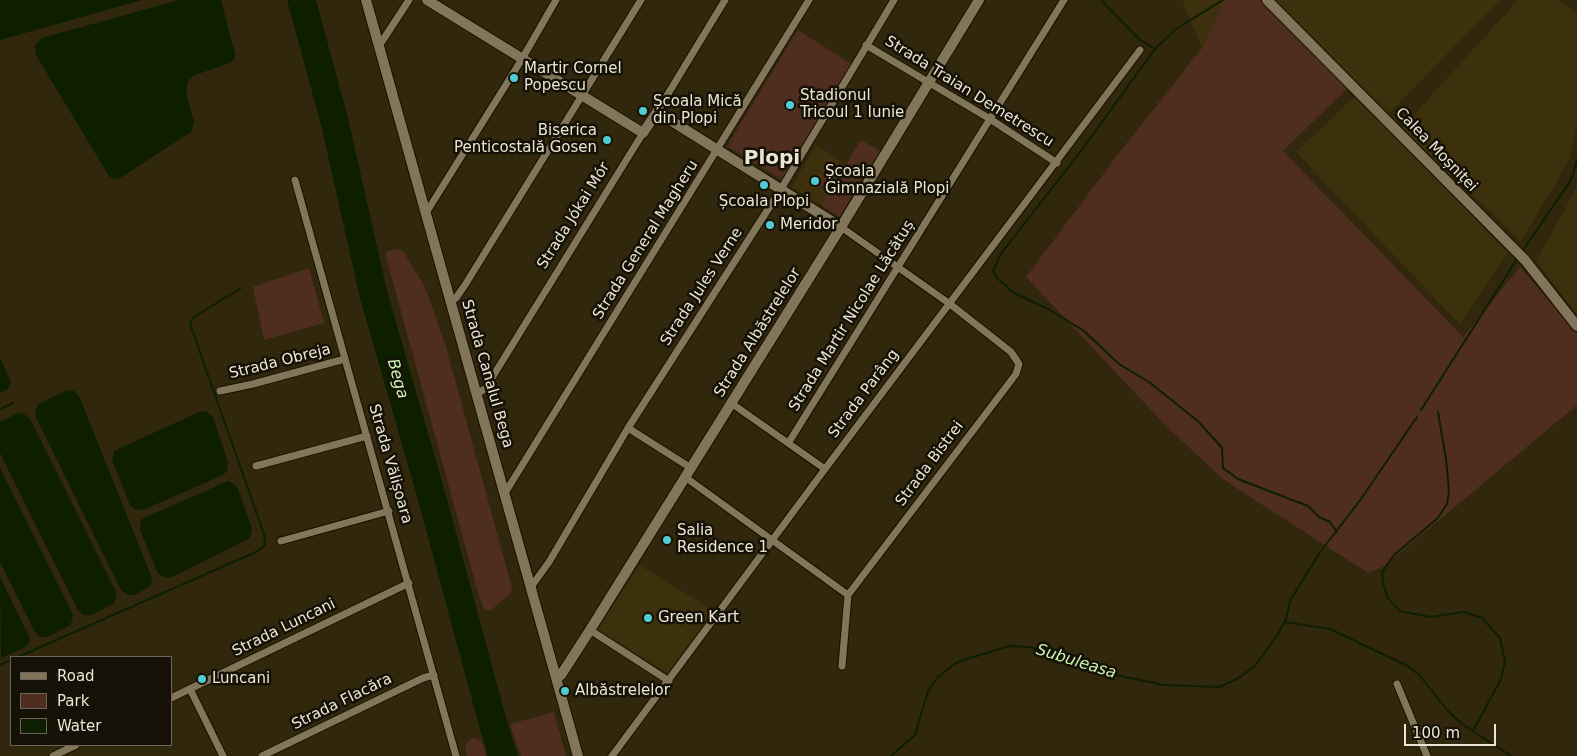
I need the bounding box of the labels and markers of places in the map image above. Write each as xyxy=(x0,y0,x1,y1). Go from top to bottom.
place label: Martir Cornel Popescu xyxy=(524,60,622,95)
marker: Martir Cornel Popescu xyxy=(508,72,520,84)
place label: Stadionul Tricoul 1 Iunie xyxy=(800,87,904,122)
place label: Școala Mică din Plopi xyxy=(653,93,742,128)
marker: Stadionul Tricoul 1 Iunie xyxy=(784,99,796,111)
marker: Școala Mică din Plopi xyxy=(637,105,649,117)
place label: Biserica Penticostală Gosen xyxy=(454,122,597,157)
marker: Biserica Penticostală Gosen xyxy=(601,134,613,146)
place label: Școala Gimnazială Plopi xyxy=(825,163,950,198)
marker: Școala Gimnazială Plopi xyxy=(809,175,821,187)
marker: Școala Plopi xyxy=(758,179,770,191)
place label: Școala Plopi xyxy=(719,193,809,211)
place label: Meridor xyxy=(780,216,837,234)
marker: Meridor xyxy=(764,219,776,231)
place label: Salia Residence 1 xyxy=(677,522,768,557)
marker: Salia Residence 1 xyxy=(661,534,673,546)
place label: Green Kart xyxy=(658,609,739,627)
marker: Green Kart xyxy=(642,612,654,624)
place label: Luncani xyxy=(212,670,270,688)
marker: Luncani xyxy=(196,673,208,685)
place label: Albăstrelelor xyxy=(575,682,670,700)
marker: Albăstrelelor xyxy=(559,685,571,697)

